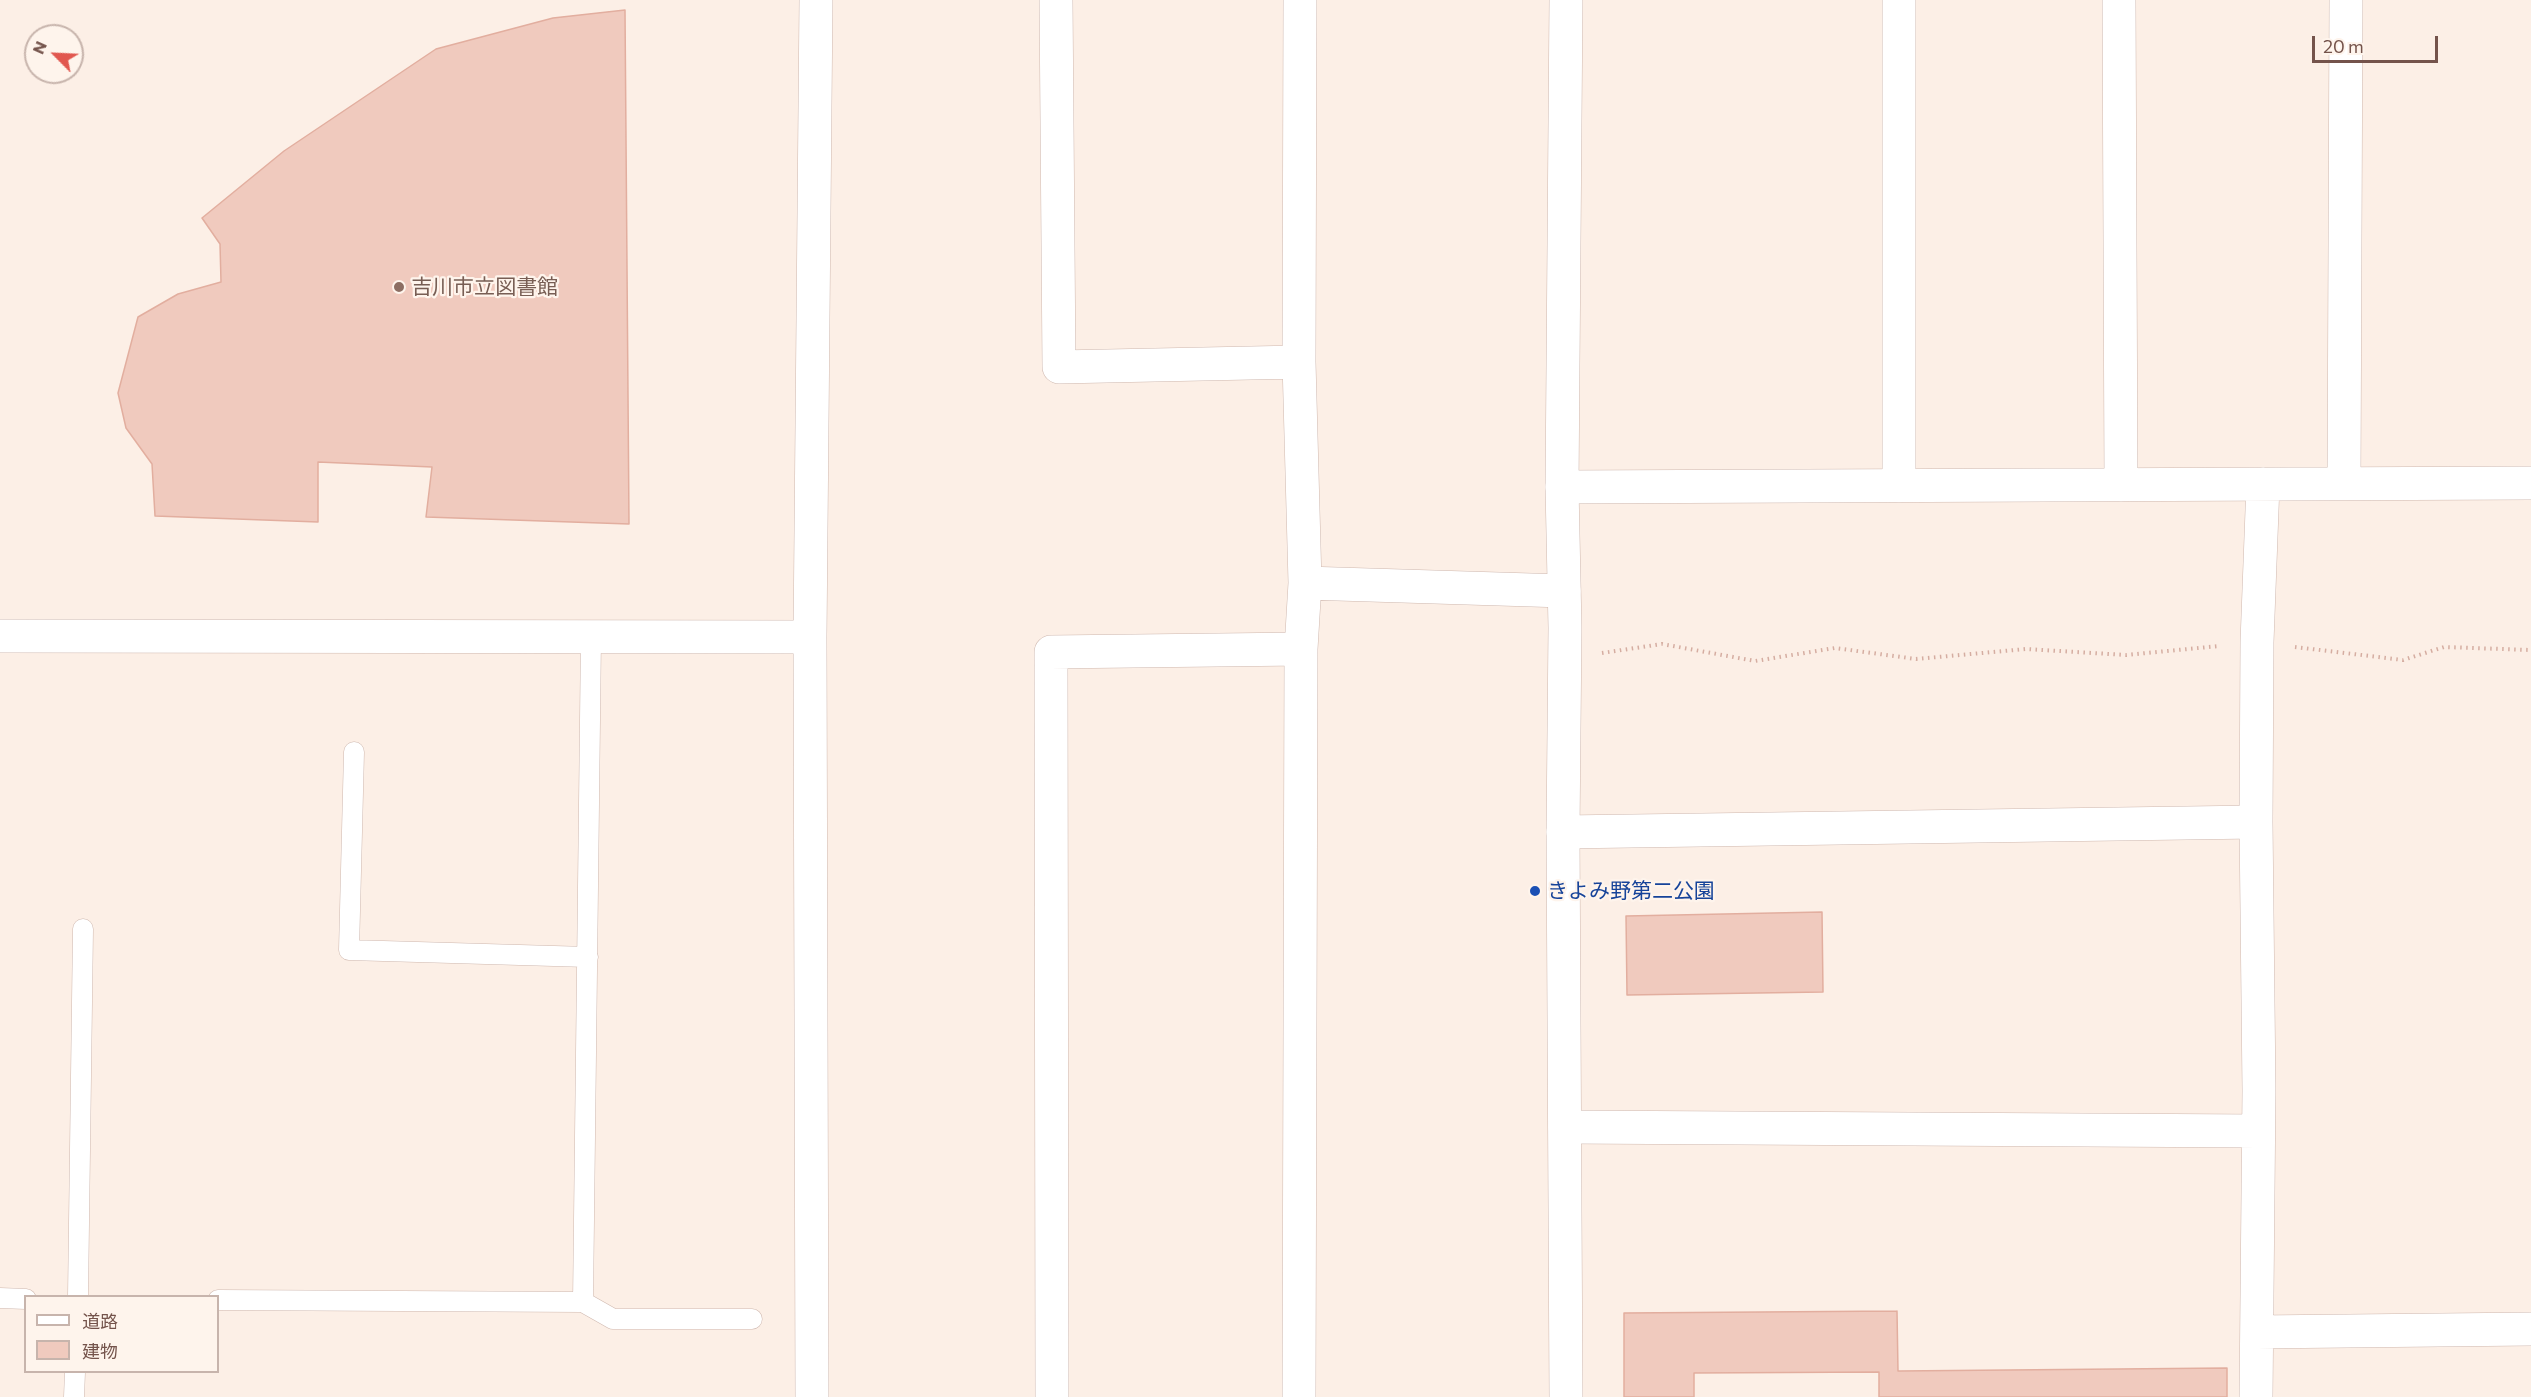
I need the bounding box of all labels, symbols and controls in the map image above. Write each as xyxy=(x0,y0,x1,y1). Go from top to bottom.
north arrow xyxy=(24,24,84,84)
scale bar xyxy=(2315,24,2441,62)
text: 20 m xyxy=(2323,35,2364,57)
text: N xyxy=(28,38,50,57)
place label: 吉川市立図書館 xyxy=(411,274,558,300)
marker: 吉川市立図書館 xyxy=(392,280,406,294)
place label: きよみ野第二公園 xyxy=(1547,878,1715,904)
marker: きよみ野第二公園 xyxy=(1528,884,1542,898)
legend xyxy=(24,1295,219,1373)
text: 道路 xyxy=(82,1310,118,1332)
text: 建物 xyxy=(82,1340,118,1362)

